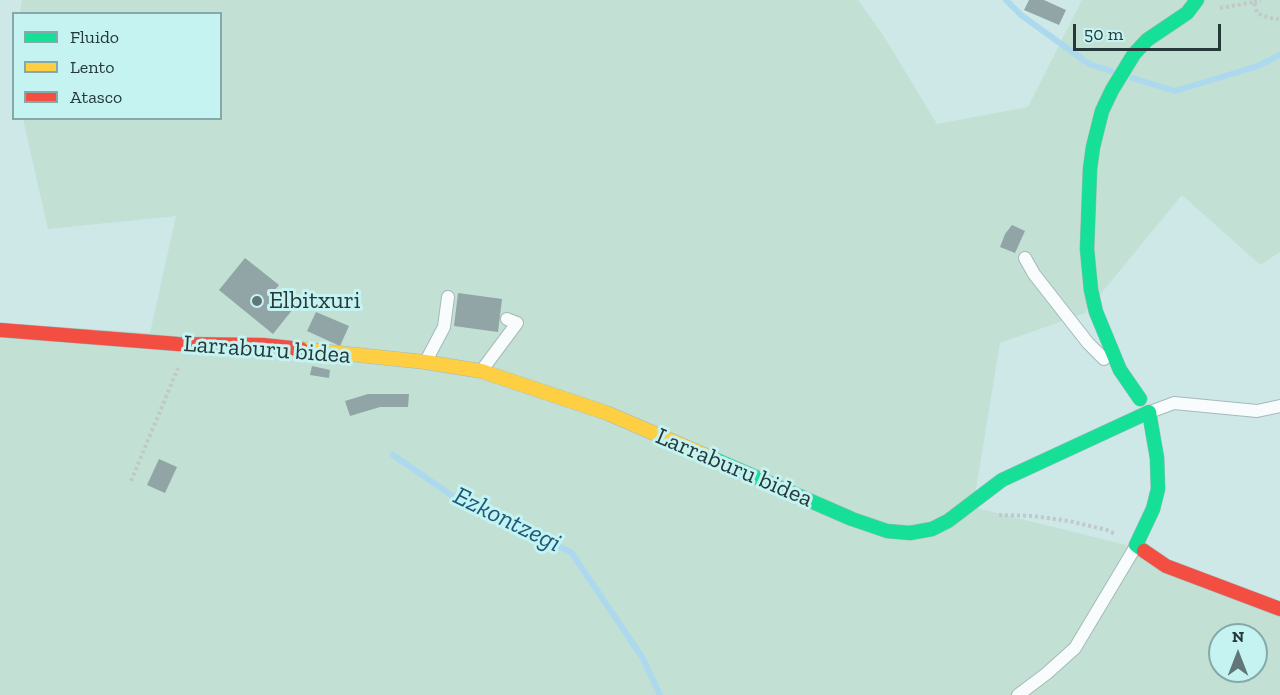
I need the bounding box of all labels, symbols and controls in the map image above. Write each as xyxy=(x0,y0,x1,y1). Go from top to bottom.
legend xyxy=(12,12,222,120)
scale bar xyxy=(1076,12,1224,50)
text: 50 m xyxy=(1084,23,1123,45)
text: Fluido xyxy=(70,26,119,48)
text: Lento xyxy=(70,56,115,78)
text: Atasco xyxy=(70,86,122,108)
place label: Elbitxuri xyxy=(269,287,361,315)
marker: Elbitxuri xyxy=(250,294,264,308)
street label: Larraburu bidea xyxy=(183,330,351,370)
street label: Larraburu bidea xyxy=(651,422,817,514)
water label: Ezkontzegi xyxy=(448,481,566,559)
north arrow xyxy=(1208,623,1268,683)
text: N xyxy=(1232,627,1244,646)

